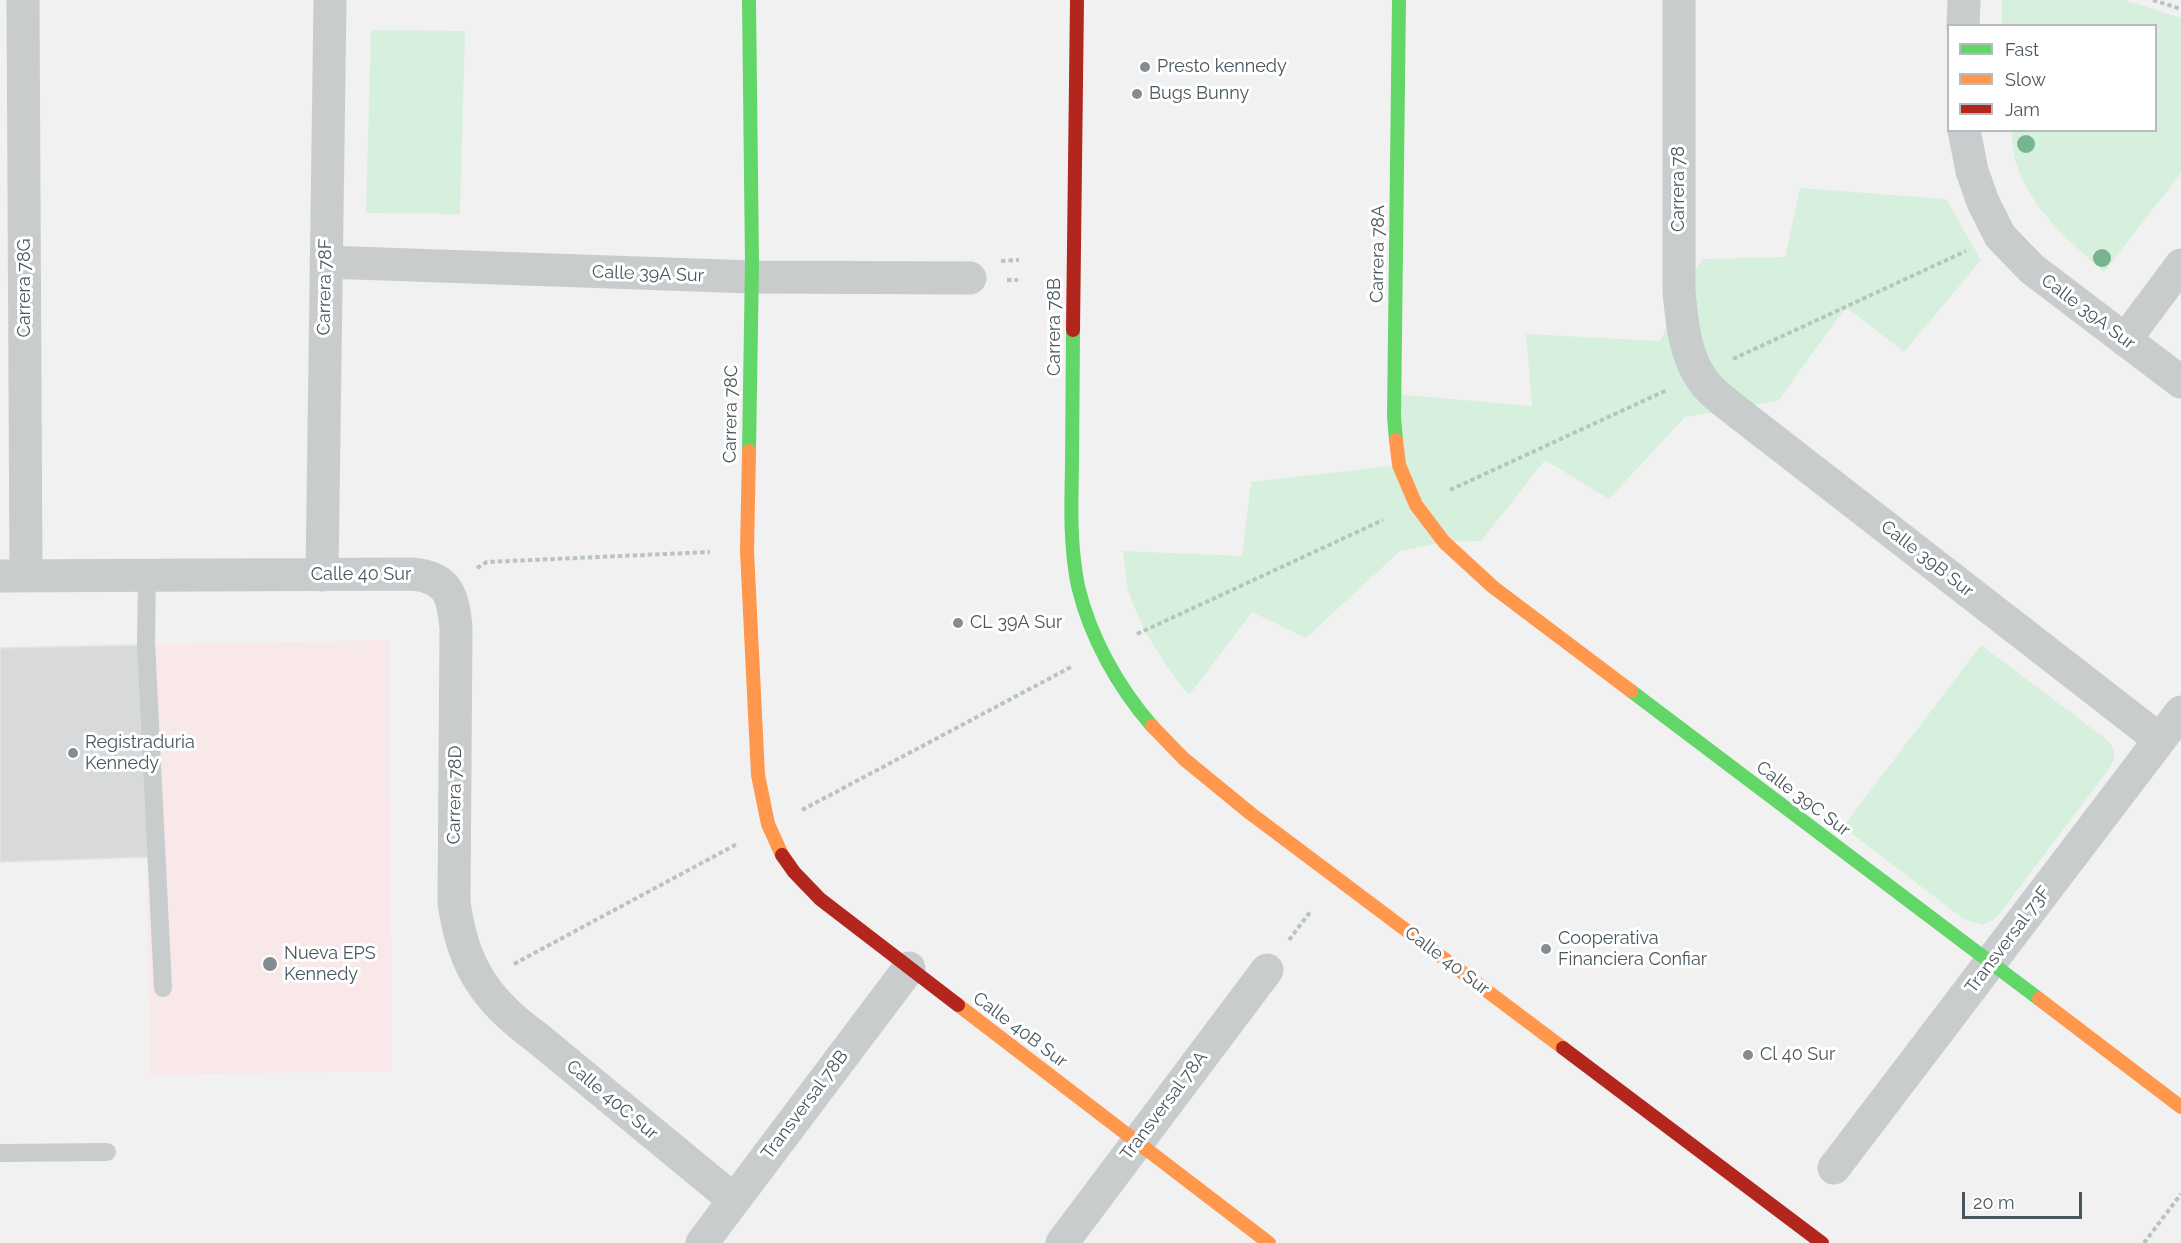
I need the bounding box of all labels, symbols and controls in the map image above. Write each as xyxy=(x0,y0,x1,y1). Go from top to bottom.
legend xyxy=(1947,24,2157,132)
text: Fast xyxy=(2005,39,2039,60)
place label: Presto kennedy xyxy=(1157,56,1287,78)
marker: Presto kennedy xyxy=(1138,60,1152,74)
text: Slow xyxy=(2005,69,2046,90)
place label: Bugs Bunny xyxy=(1149,83,1249,105)
marker: Bugs Bunny xyxy=(1130,87,1144,101)
text: Jam xyxy=(2005,99,2040,120)
street label: Carrera 78 xyxy=(1668,146,1690,232)
street label: Carrera 78A xyxy=(1366,205,1390,303)
street label: Carrera 78F xyxy=(313,238,337,336)
street label: Carrera 78G xyxy=(14,239,36,337)
street label: Calle 39A Sur xyxy=(592,261,704,287)
street label: Calle 39A Sur xyxy=(2037,270,2139,354)
street label: Carrera 78B xyxy=(1044,278,1066,376)
street label: Carrera 78C xyxy=(719,365,743,463)
street label: Calle 39B Sur xyxy=(1876,516,1978,602)
street label: Calle 40 Sur xyxy=(311,564,411,586)
place label: CL 39A Sur xyxy=(970,612,1062,634)
marker: CL 39A Sur xyxy=(951,616,965,630)
place label: Registraduria Kennedy xyxy=(85,732,195,774)
street label: Carrera 78D xyxy=(443,745,467,845)
marker: Registraduria Kennedy xyxy=(66,746,80,760)
street label: Calle 39C Sur xyxy=(1752,757,1854,841)
street label: Transversal 73F xyxy=(1961,882,2055,998)
street label: Calle 40 Sur xyxy=(1400,922,1494,1000)
place label: Cooperativa Financiera Confiar xyxy=(1558,928,1707,970)
marker: Cooperativa Financiera Confiar xyxy=(1539,942,1553,956)
place label: Nueva EPS Kennedy xyxy=(284,943,376,986)
marker: Nueva EPS Kennedy xyxy=(261,955,279,973)
street label: Calle 40B Sur xyxy=(969,988,1071,1072)
place label: Cl 40 Sur xyxy=(1760,1044,1835,1066)
street label: Transversal 78B xyxy=(757,1046,853,1164)
street label: Transversal 78A xyxy=(1116,1047,1212,1165)
marker: Cl 40 Sur xyxy=(1741,1048,1755,1062)
street label: Calle 40C Sur xyxy=(562,1055,662,1145)
scale bar xyxy=(1965,1180,2085,1218)
text: 20 m xyxy=(1973,1192,2015,1213)

